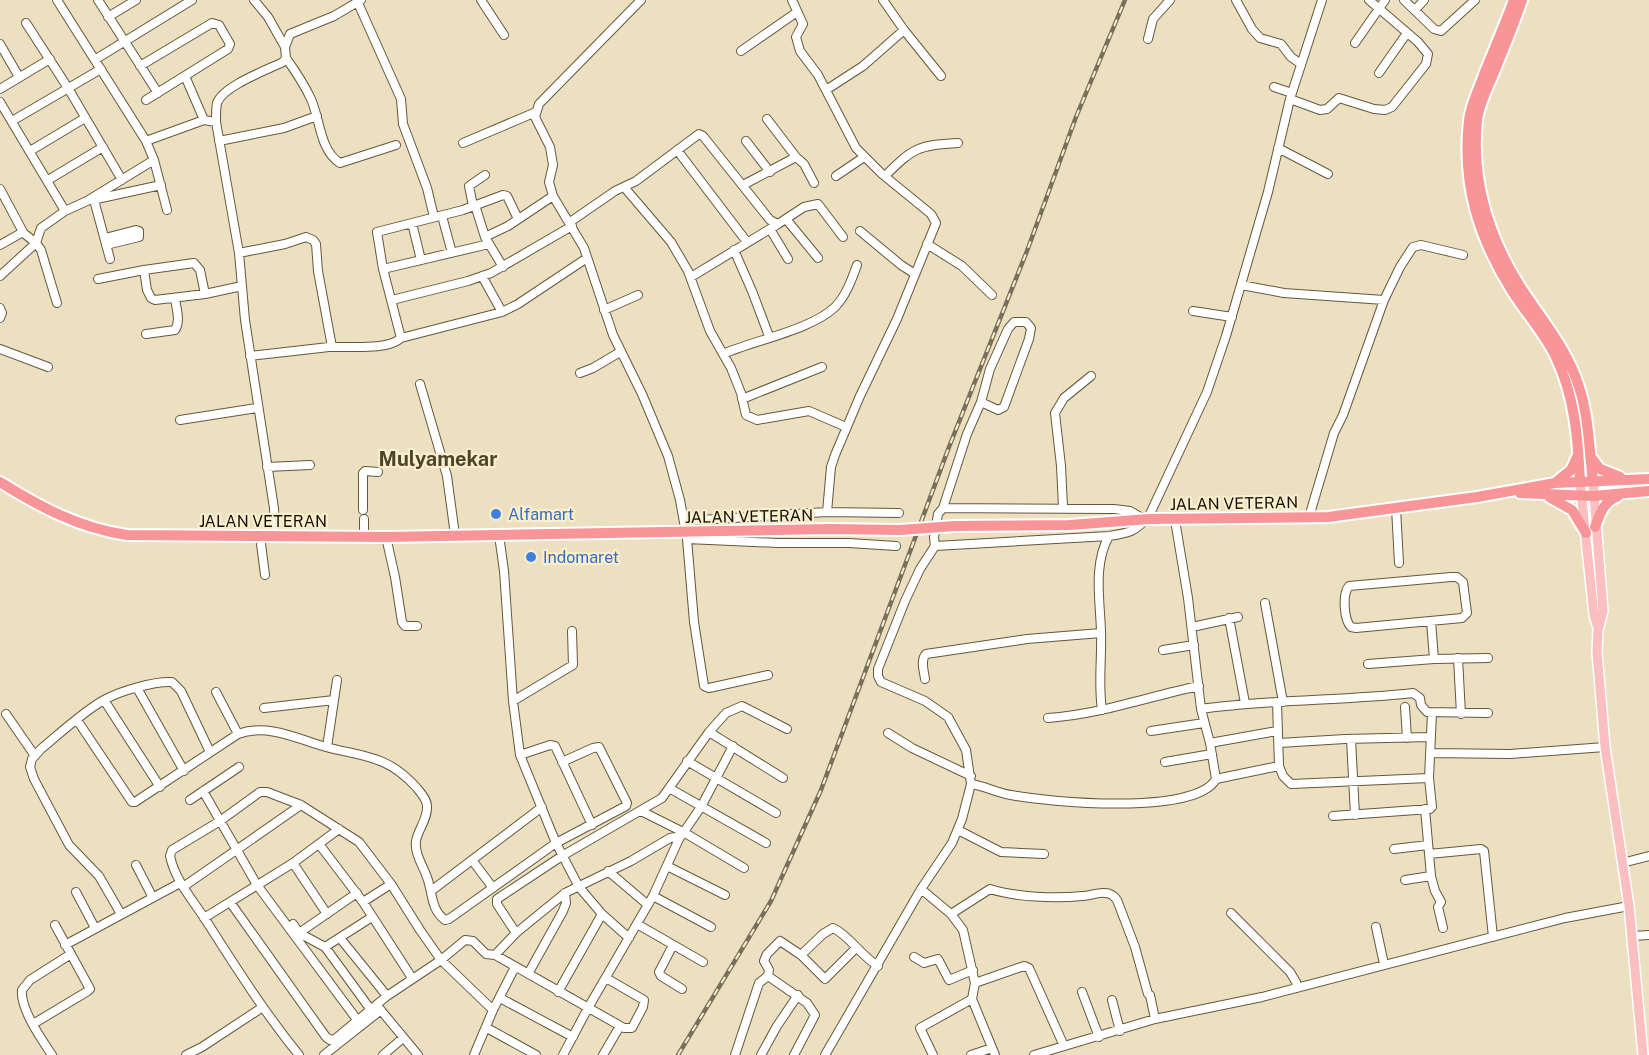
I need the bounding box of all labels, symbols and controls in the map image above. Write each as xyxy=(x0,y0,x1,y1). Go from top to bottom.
district label: Mulyamekar xyxy=(379,447,497,471)
street label: JALAN VETERAN xyxy=(1170,493,1298,514)
place label: Alfamart xyxy=(508,505,574,524)
street label: JALAN VETERAN xyxy=(685,506,813,527)
marker: Alfamart xyxy=(489,507,503,521)
street label: JALAN VETERAN xyxy=(199,512,327,531)
place label: Indomaret xyxy=(543,548,619,567)
marker: Indomaret xyxy=(524,550,538,564)

